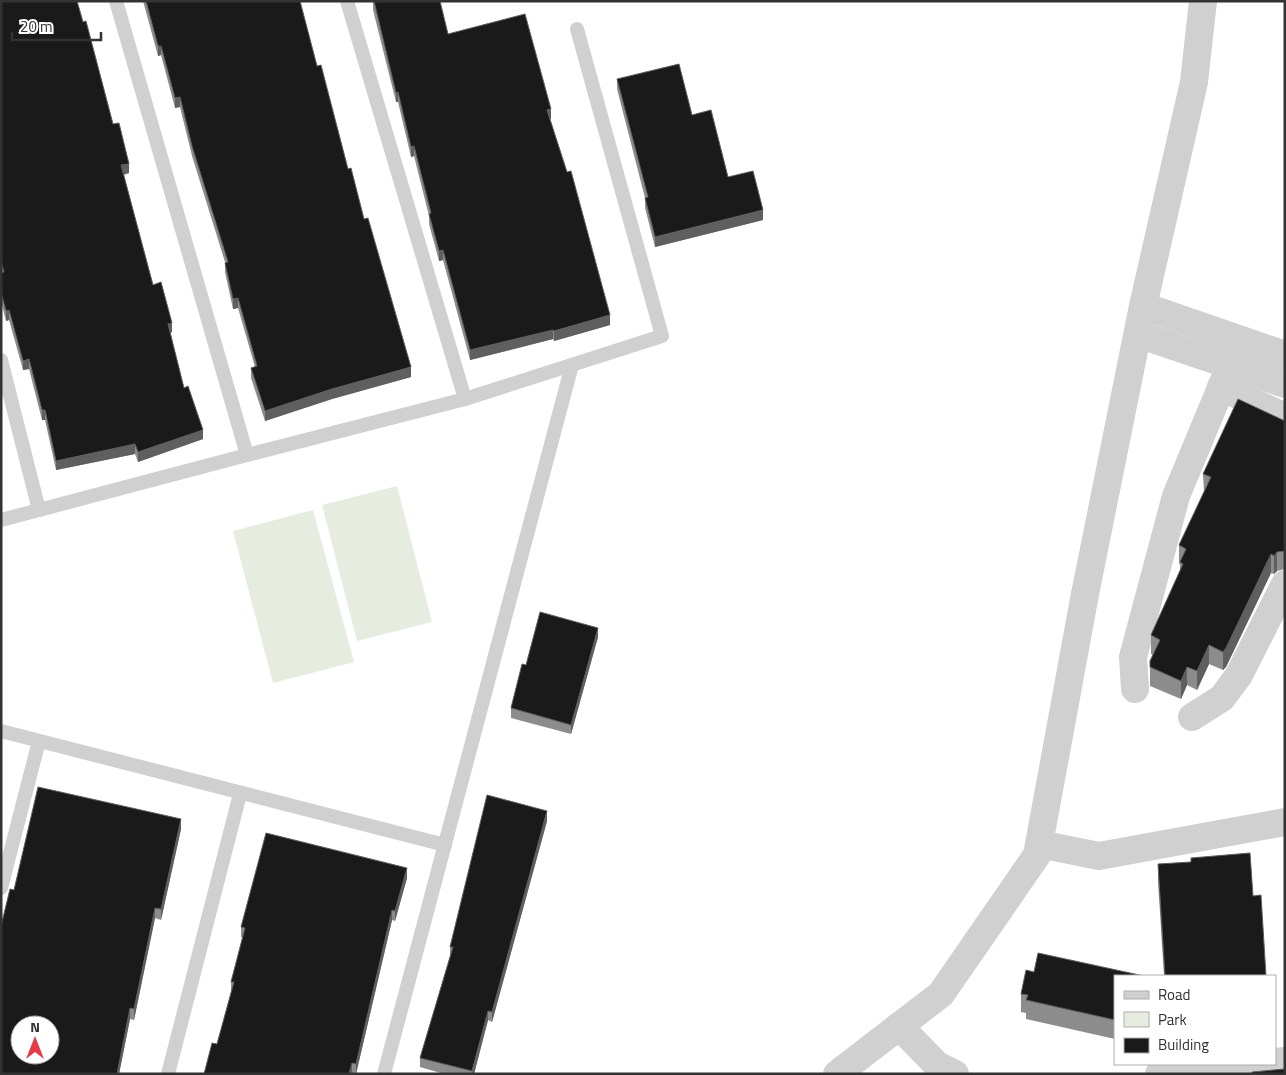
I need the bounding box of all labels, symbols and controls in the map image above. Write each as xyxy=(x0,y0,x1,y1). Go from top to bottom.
scale bar xyxy=(12,10,101,42)
text: 20 m xyxy=(20,15,53,38)
legend xyxy=(1114,975,1276,1065)
text: Road xyxy=(1158,983,1190,1006)
text: Park xyxy=(1158,1008,1187,1031)
north arrow xyxy=(10,1015,60,1065)
text: N xyxy=(30,1016,40,1037)
text: Building xyxy=(1158,1033,1209,1056)

